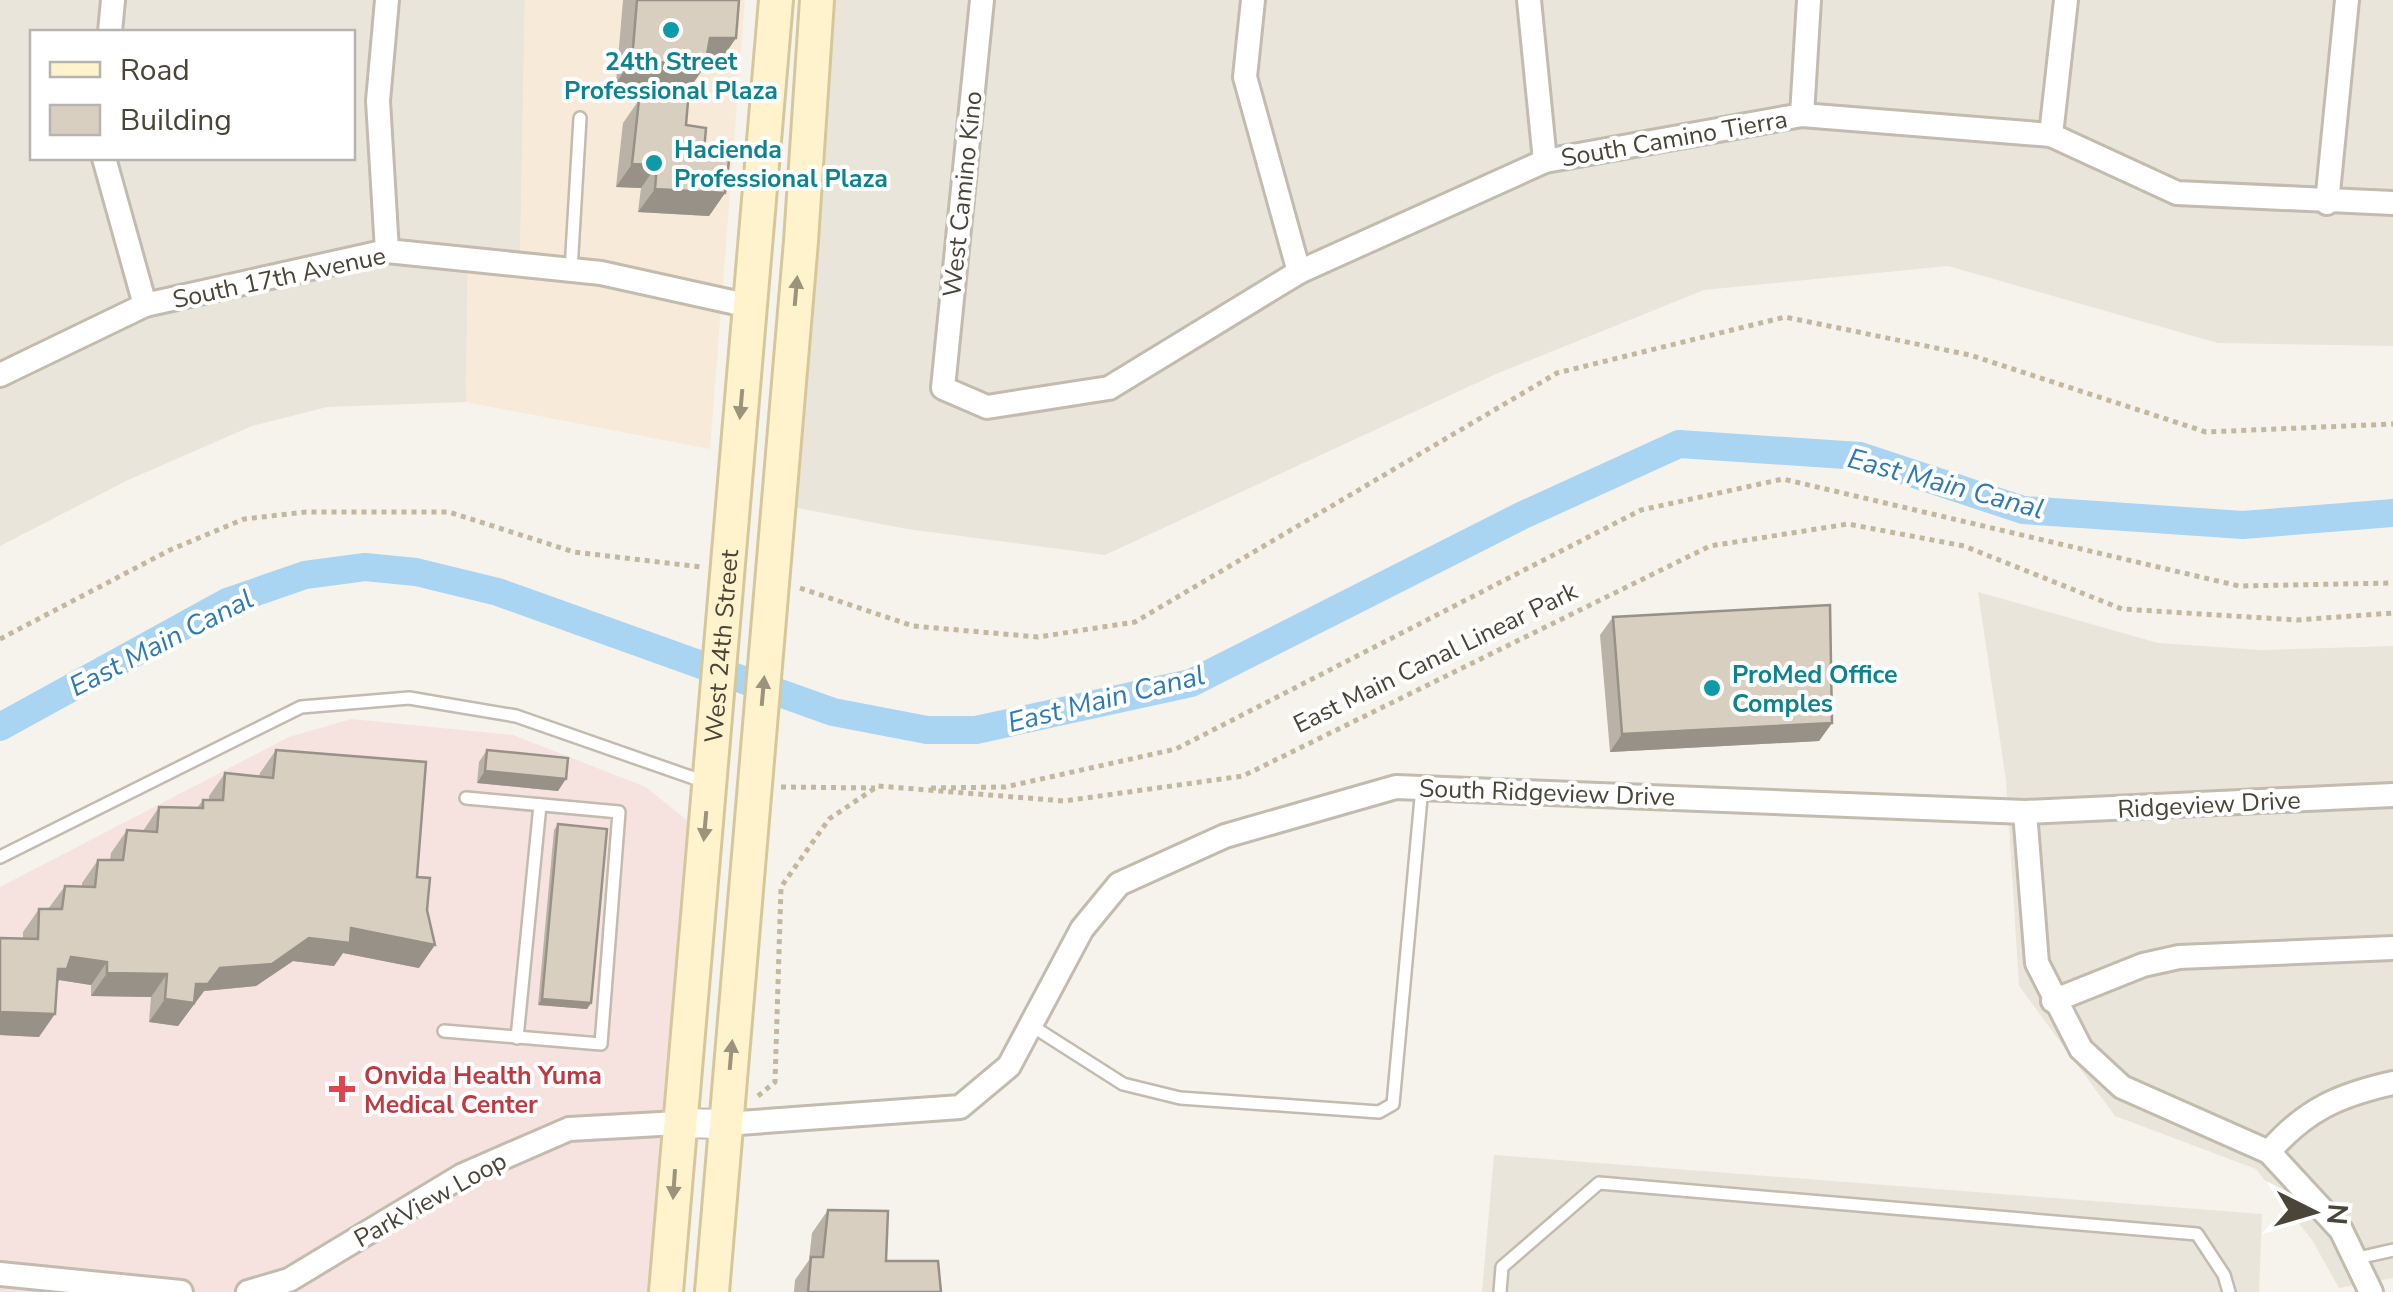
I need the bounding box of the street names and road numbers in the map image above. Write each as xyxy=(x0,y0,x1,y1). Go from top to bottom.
street label: West Camino Kino xyxy=(935,89,991,299)
street label: South Camino Tierra xyxy=(1558,102,1790,176)
street label: South 17th Avenue xyxy=(169,239,389,317)
street label: West 24th Street xyxy=(697,548,747,745)
street label: East Main Canal Linear Park xyxy=(1288,574,1584,742)
street label: South Ridgeview Drive xyxy=(1418,772,1676,814)
street label: Ridgeview Drive xyxy=(2117,783,2302,827)
street label: ParkView Loop xyxy=(348,1144,513,1256)

